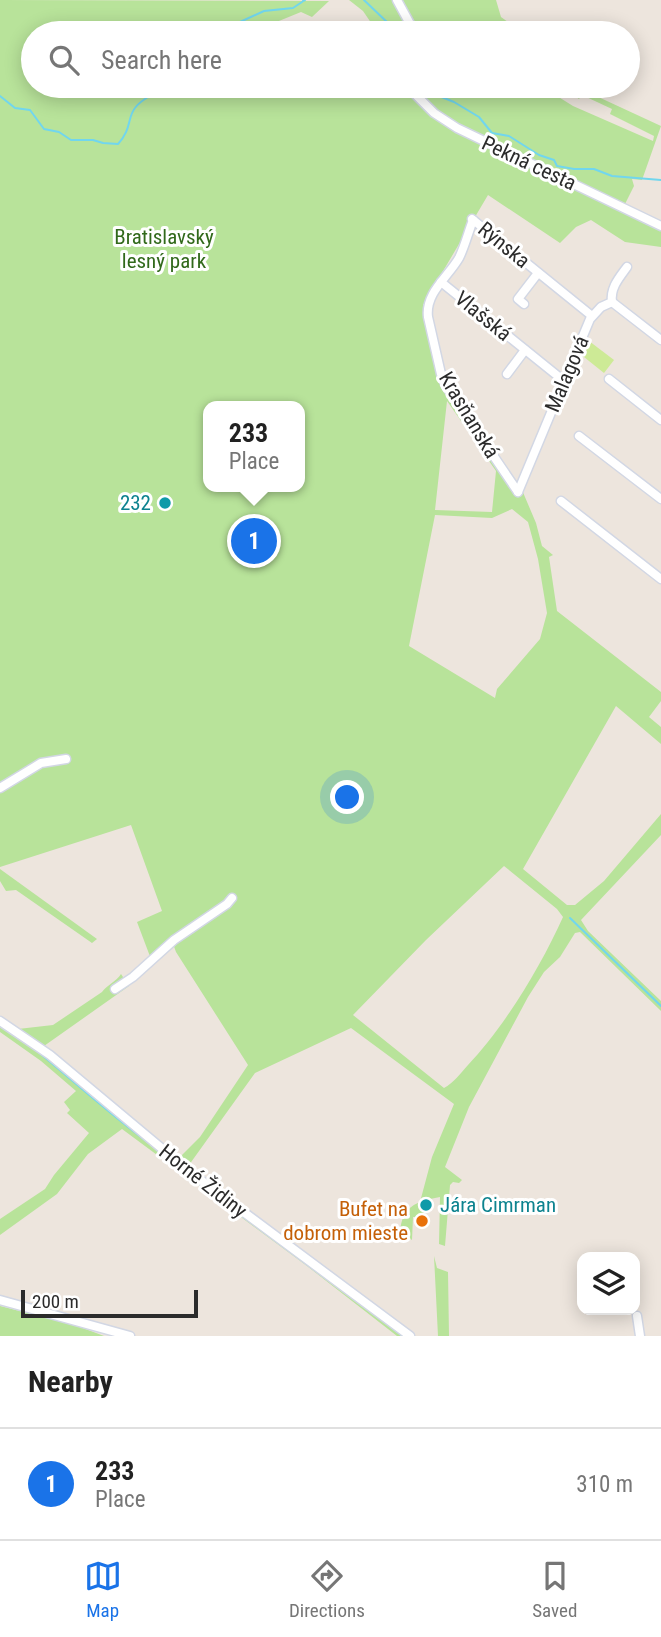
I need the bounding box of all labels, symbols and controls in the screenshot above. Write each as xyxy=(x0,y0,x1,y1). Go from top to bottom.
search box xyxy=(21,21,640,98)
icon: search xyxy=(45,41,83,79)
text: Search here xyxy=(101,45,222,75)
street label: Pekná cesta xyxy=(478,131,580,195)
street label: Rýnska xyxy=(473,217,535,273)
park label: Bratislavský lesný park xyxy=(114,225,214,273)
street label: Vlašská xyxy=(450,286,516,346)
street label: Malagová xyxy=(540,332,594,416)
street label: Krasňanská xyxy=(434,367,504,463)
popup xyxy=(203,401,305,492)
text: 233 xyxy=(229,418,268,448)
text: Place xyxy=(229,448,279,475)
place label: 232 xyxy=(120,491,151,515)
marker: 232 xyxy=(157,495,173,511)
pin: 1 xyxy=(231,515,277,567)
your location xyxy=(330,780,364,814)
street label: Horné Židiny xyxy=(154,1139,252,1223)
place label: Jára Cimrman xyxy=(440,1193,556,1217)
place label: Bufet na dobrom mieste xyxy=(283,1197,408,1245)
marker: Jára Cimrman xyxy=(418,1197,434,1213)
marker: Bufet na dobrom mieste xyxy=(414,1213,430,1229)
map controls xyxy=(577,1252,640,1315)
button: layers xyxy=(577,1252,640,1315)
scale bar xyxy=(21,1287,198,1319)
text: 200 m xyxy=(32,1290,79,1313)
text: Nearby xyxy=(28,1364,113,1399)
text: 233 xyxy=(95,1456,134,1486)
text: 1 xyxy=(45,1471,57,1498)
text: 310 m xyxy=(576,1471,633,1498)
text: Place xyxy=(95,1486,145,1513)
tab: Map xyxy=(84,1557,122,1622)
tab: Directions xyxy=(289,1557,365,1622)
tab: Saved xyxy=(532,1557,577,1622)

